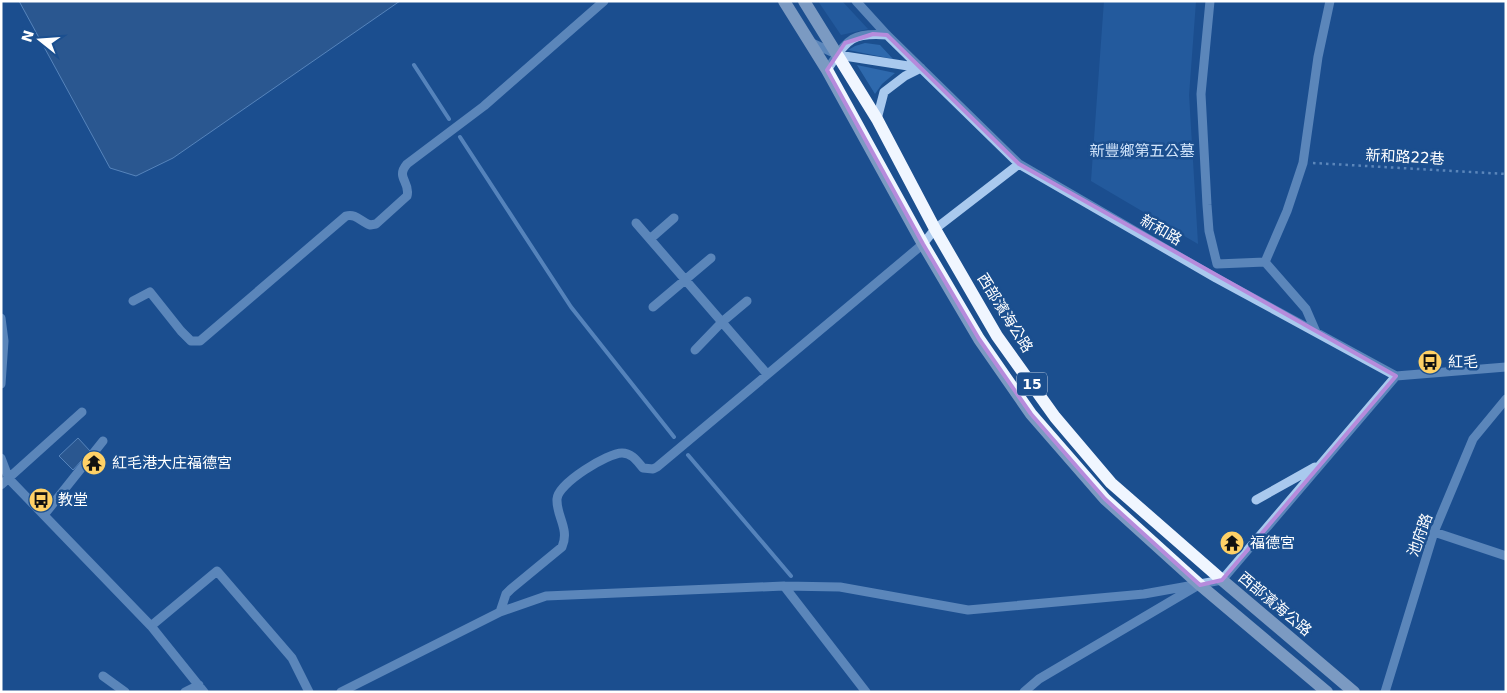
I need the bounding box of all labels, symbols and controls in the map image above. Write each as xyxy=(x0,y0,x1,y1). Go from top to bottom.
north arrow xyxy=(15,15,65,65)
text: N xyxy=(18,28,37,44)
park label: 新豐鄉第五公墓 xyxy=(1089,142,1195,160)
street label: 新和路22巷 xyxy=(1365,146,1445,168)
street label: 新和路 xyxy=(1137,211,1185,249)
street label: 西部濱海公路 xyxy=(974,270,1036,356)
bus stop icon: 紅毛 xyxy=(1417,349,1443,375)
place label: 紅毛 xyxy=(1448,353,1478,371)
road number: 15 xyxy=(1017,372,1047,396)
temple icon: 紅毛港大庄福德宮 xyxy=(81,450,107,476)
place label: 紅毛港大庄福德宮 xyxy=(112,454,232,472)
bus stop icon: 教堂 xyxy=(28,487,54,513)
place label: 教堂 xyxy=(58,491,88,509)
street label: 池府路 xyxy=(1404,511,1436,559)
temple icon: 福德宮 xyxy=(1219,530,1245,556)
place label: 福德宮 xyxy=(1250,534,1295,552)
street label: 西部濱海公路 xyxy=(1235,568,1315,640)

